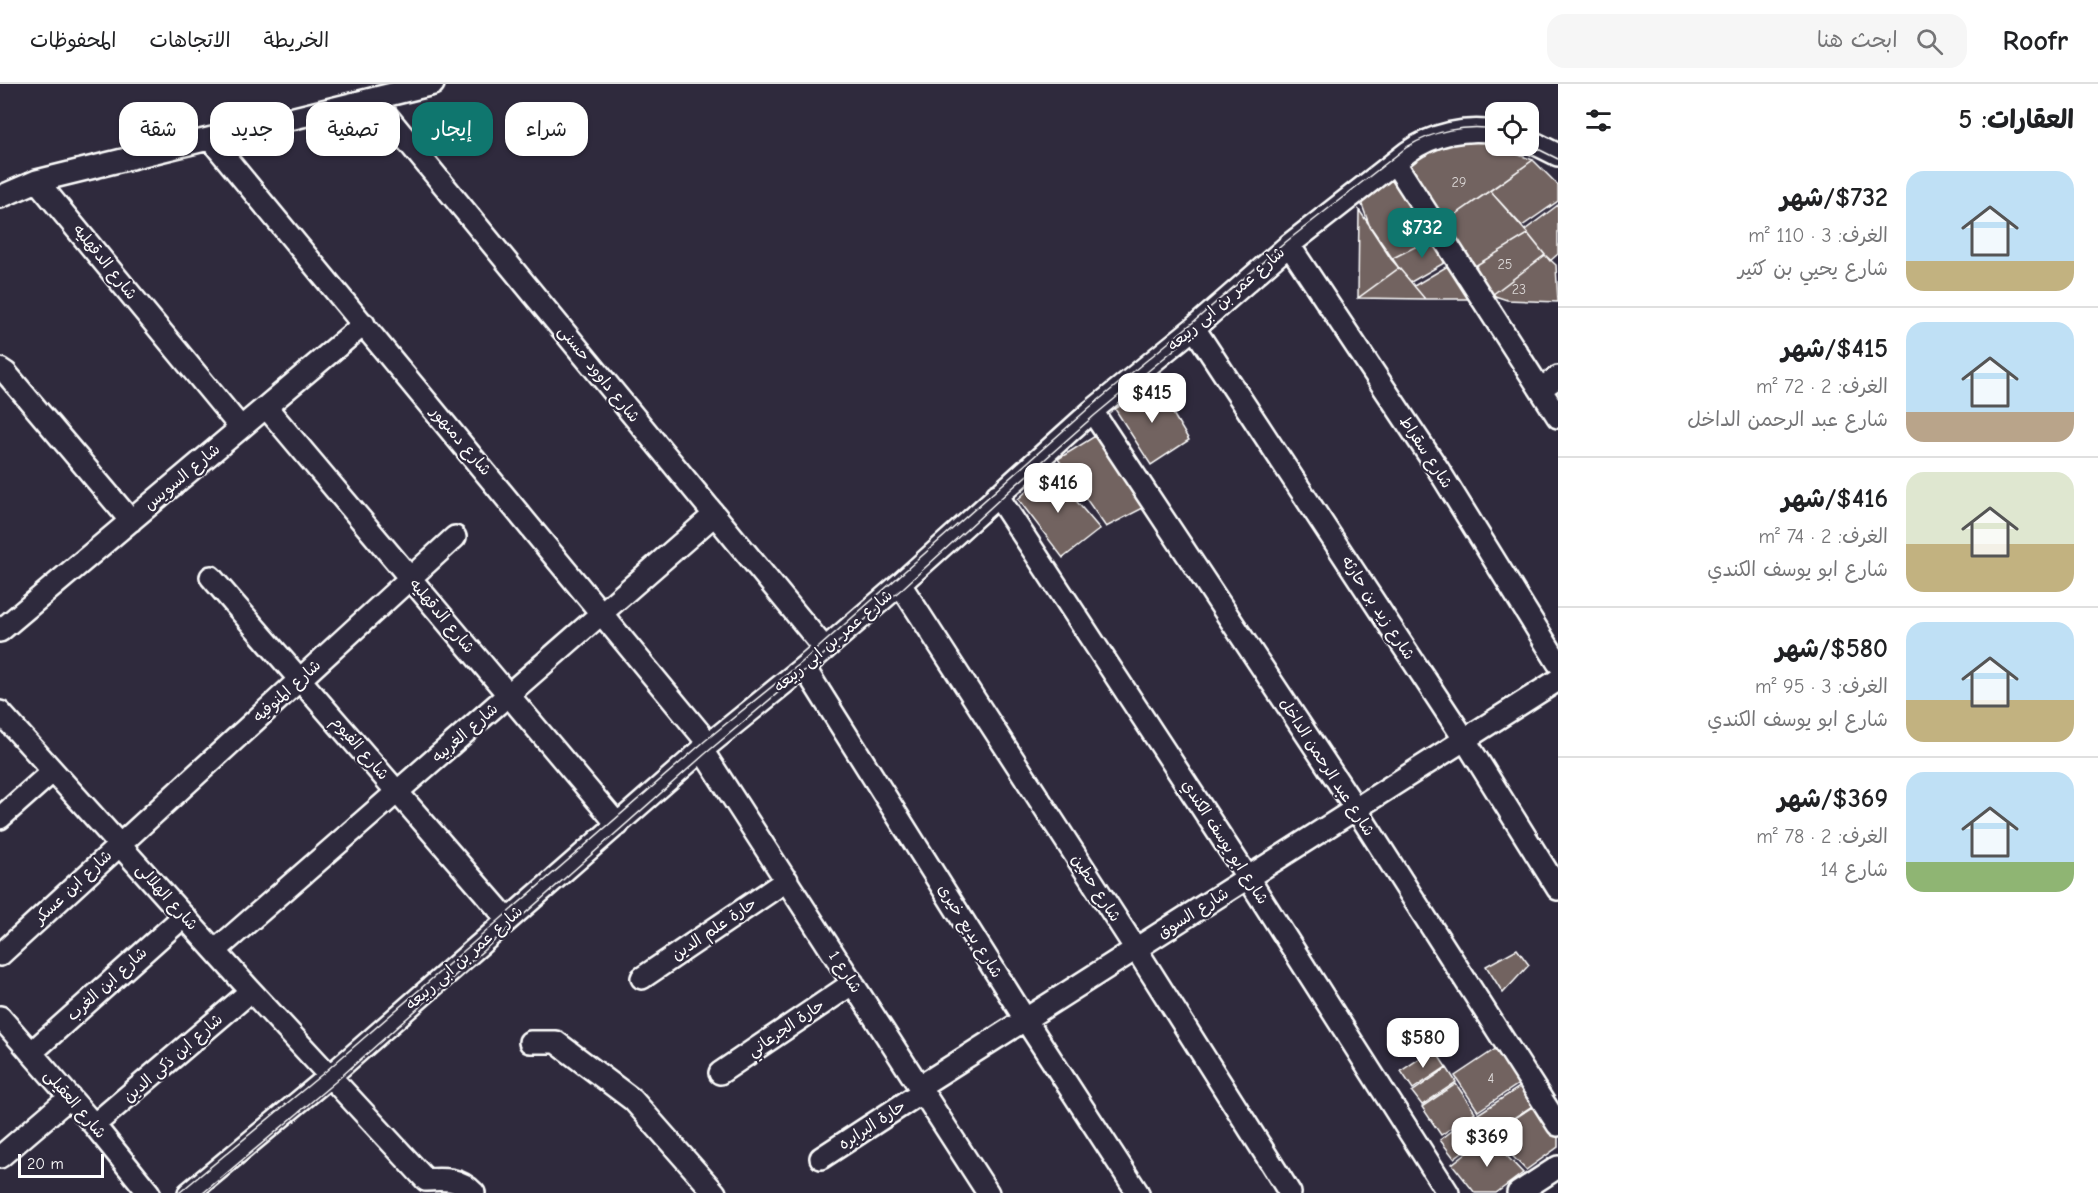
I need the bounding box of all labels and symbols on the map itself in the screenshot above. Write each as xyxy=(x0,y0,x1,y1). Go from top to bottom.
house number: 29 xyxy=(1452,174,1466,191)
pin: $732 xyxy=(1386,208,1458,259)
street label: شارع الدقهليه xyxy=(68,221,141,304)
street label: شارع عمر بن ابى ربيعه xyxy=(1164,243,1290,356)
house number: 25 xyxy=(1498,256,1512,273)
house number: 23 xyxy=(1512,281,1526,298)
street label: شارع داوود حسنى xyxy=(553,322,643,427)
pin: $415 xyxy=(1116,373,1188,424)
street label: شارع دمنهور xyxy=(424,401,495,480)
street label: شارع سقراط xyxy=(1394,412,1456,493)
street label: شارع السويس xyxy=(141,440,225,515)
pin: $416 xyxy=(1022,463,1094,514)
street label: شارع زيد بن حارثه xyxy=(1336,553,1418,664)
street label: شارع الدقهليه xyxy=(404,575,478,658)
street label: شارع عمر بن ابى ربيعه xyxy=(770,586,897,697)
street label: شارع المنوفيه xyxy=(250,656,326,727)
street label: شارع عبد الرحمن الداخل xyxy=(1274,695,1378,840)
street label: شارع الغربيه xyxy=(428,700,503,768)
street label: شارع الفيوم xyxy=(325,713,392,785)
street label: شارع ابو يوسف الكندي xyxy=(1176,776,1272,909)
street label: شارع ابن عسكر xyxy=(29,846,117,930)
street label: شارع حطين xyxy=(1066,851,1124,926)
street label: شارع الهلالى xyxy=(131,860,201,935)
street label: شارع بديع خيرى xyxy=(932,881,1006,982)
street label: شارع السوق xyxy=(1154,884,1233,944)
street label: حارة علم الدين xyxy=(668,894,762,966)
street label: شارع عمر بن ابى ربيعه xyxy=(402,902,528,1015)
street label: شارع ابن الغرب xyxy=(63,943,152,1026)
street label: شارع 1 xyxy=(823,948,865,997)
street label: حارة الجرعاني xyxy=(744,996,831,1064)
street label: شارع ابن ذكى الدين xyxy=(120,1010,228,1108)
pin: $580 xyxy=(1387,1018,1459,1069)
street label: شارع العقيلى xyxy=(39,1066,110,1143)
house number: 4 xyxy=(1488,1070,1495,1087)
street label: حارة البرابره xyxy=(835,1097,909,1153)
pin: $369 xyxy=(1451,1117,1523,1168)
scale bar xyxy=(18,1151,104,1178)

